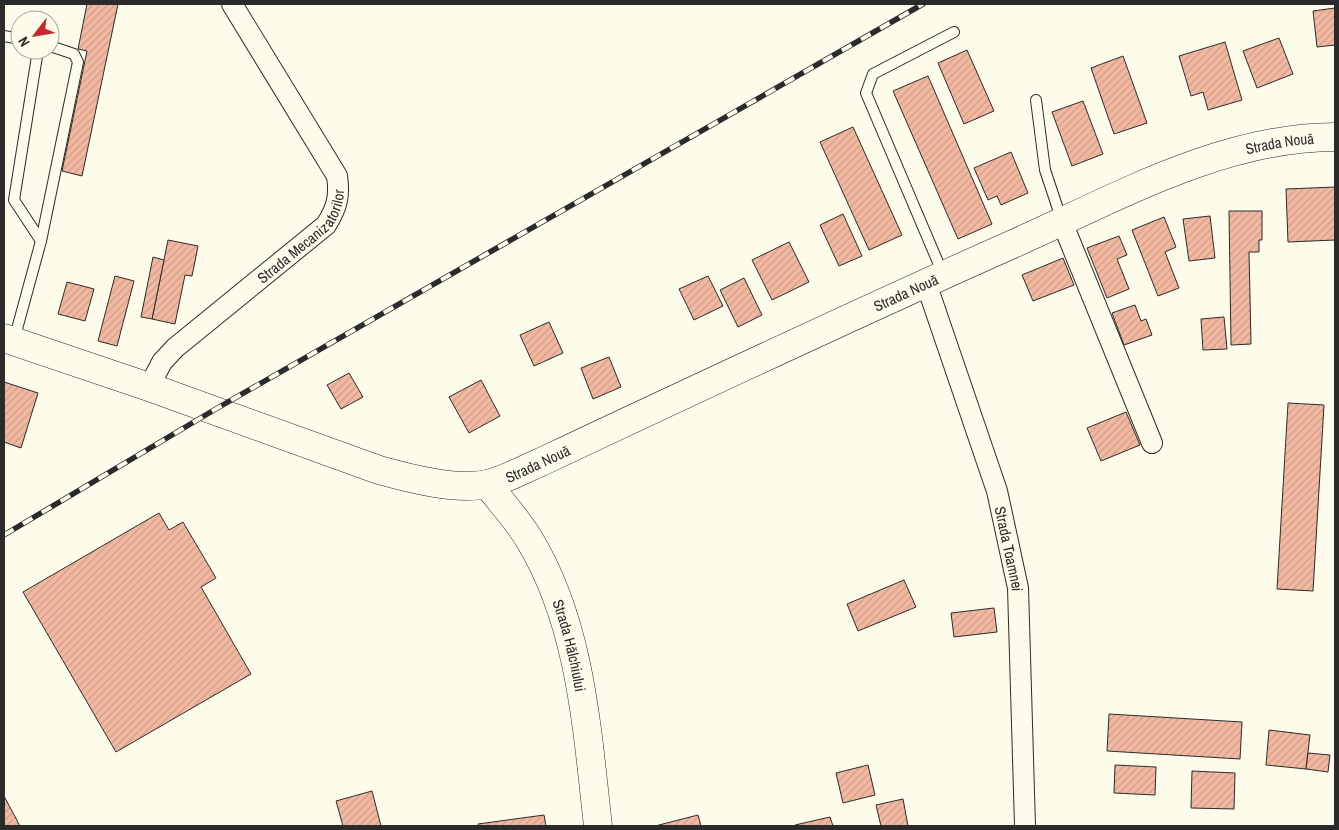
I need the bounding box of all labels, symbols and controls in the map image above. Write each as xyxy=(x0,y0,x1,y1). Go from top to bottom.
north arrow xyxy=(10,10,60,60)
text: N xyxy=(14,34,34,50)
street label: Strada Nouă xyxy=(1243,127,1315,159)
street label: Strada Mecanizatorilor xyxy=(252,189,349,288)
street label: Strada Nouă xyxy=(870,268,942,316)
street label: Strada Nouă xyxy=(502,439,573,487)
street label: Strada Toamnei xyxy=(990,504,1029,592)
street label: Strada Hălchiului xyxy=(548,596,592,693)

